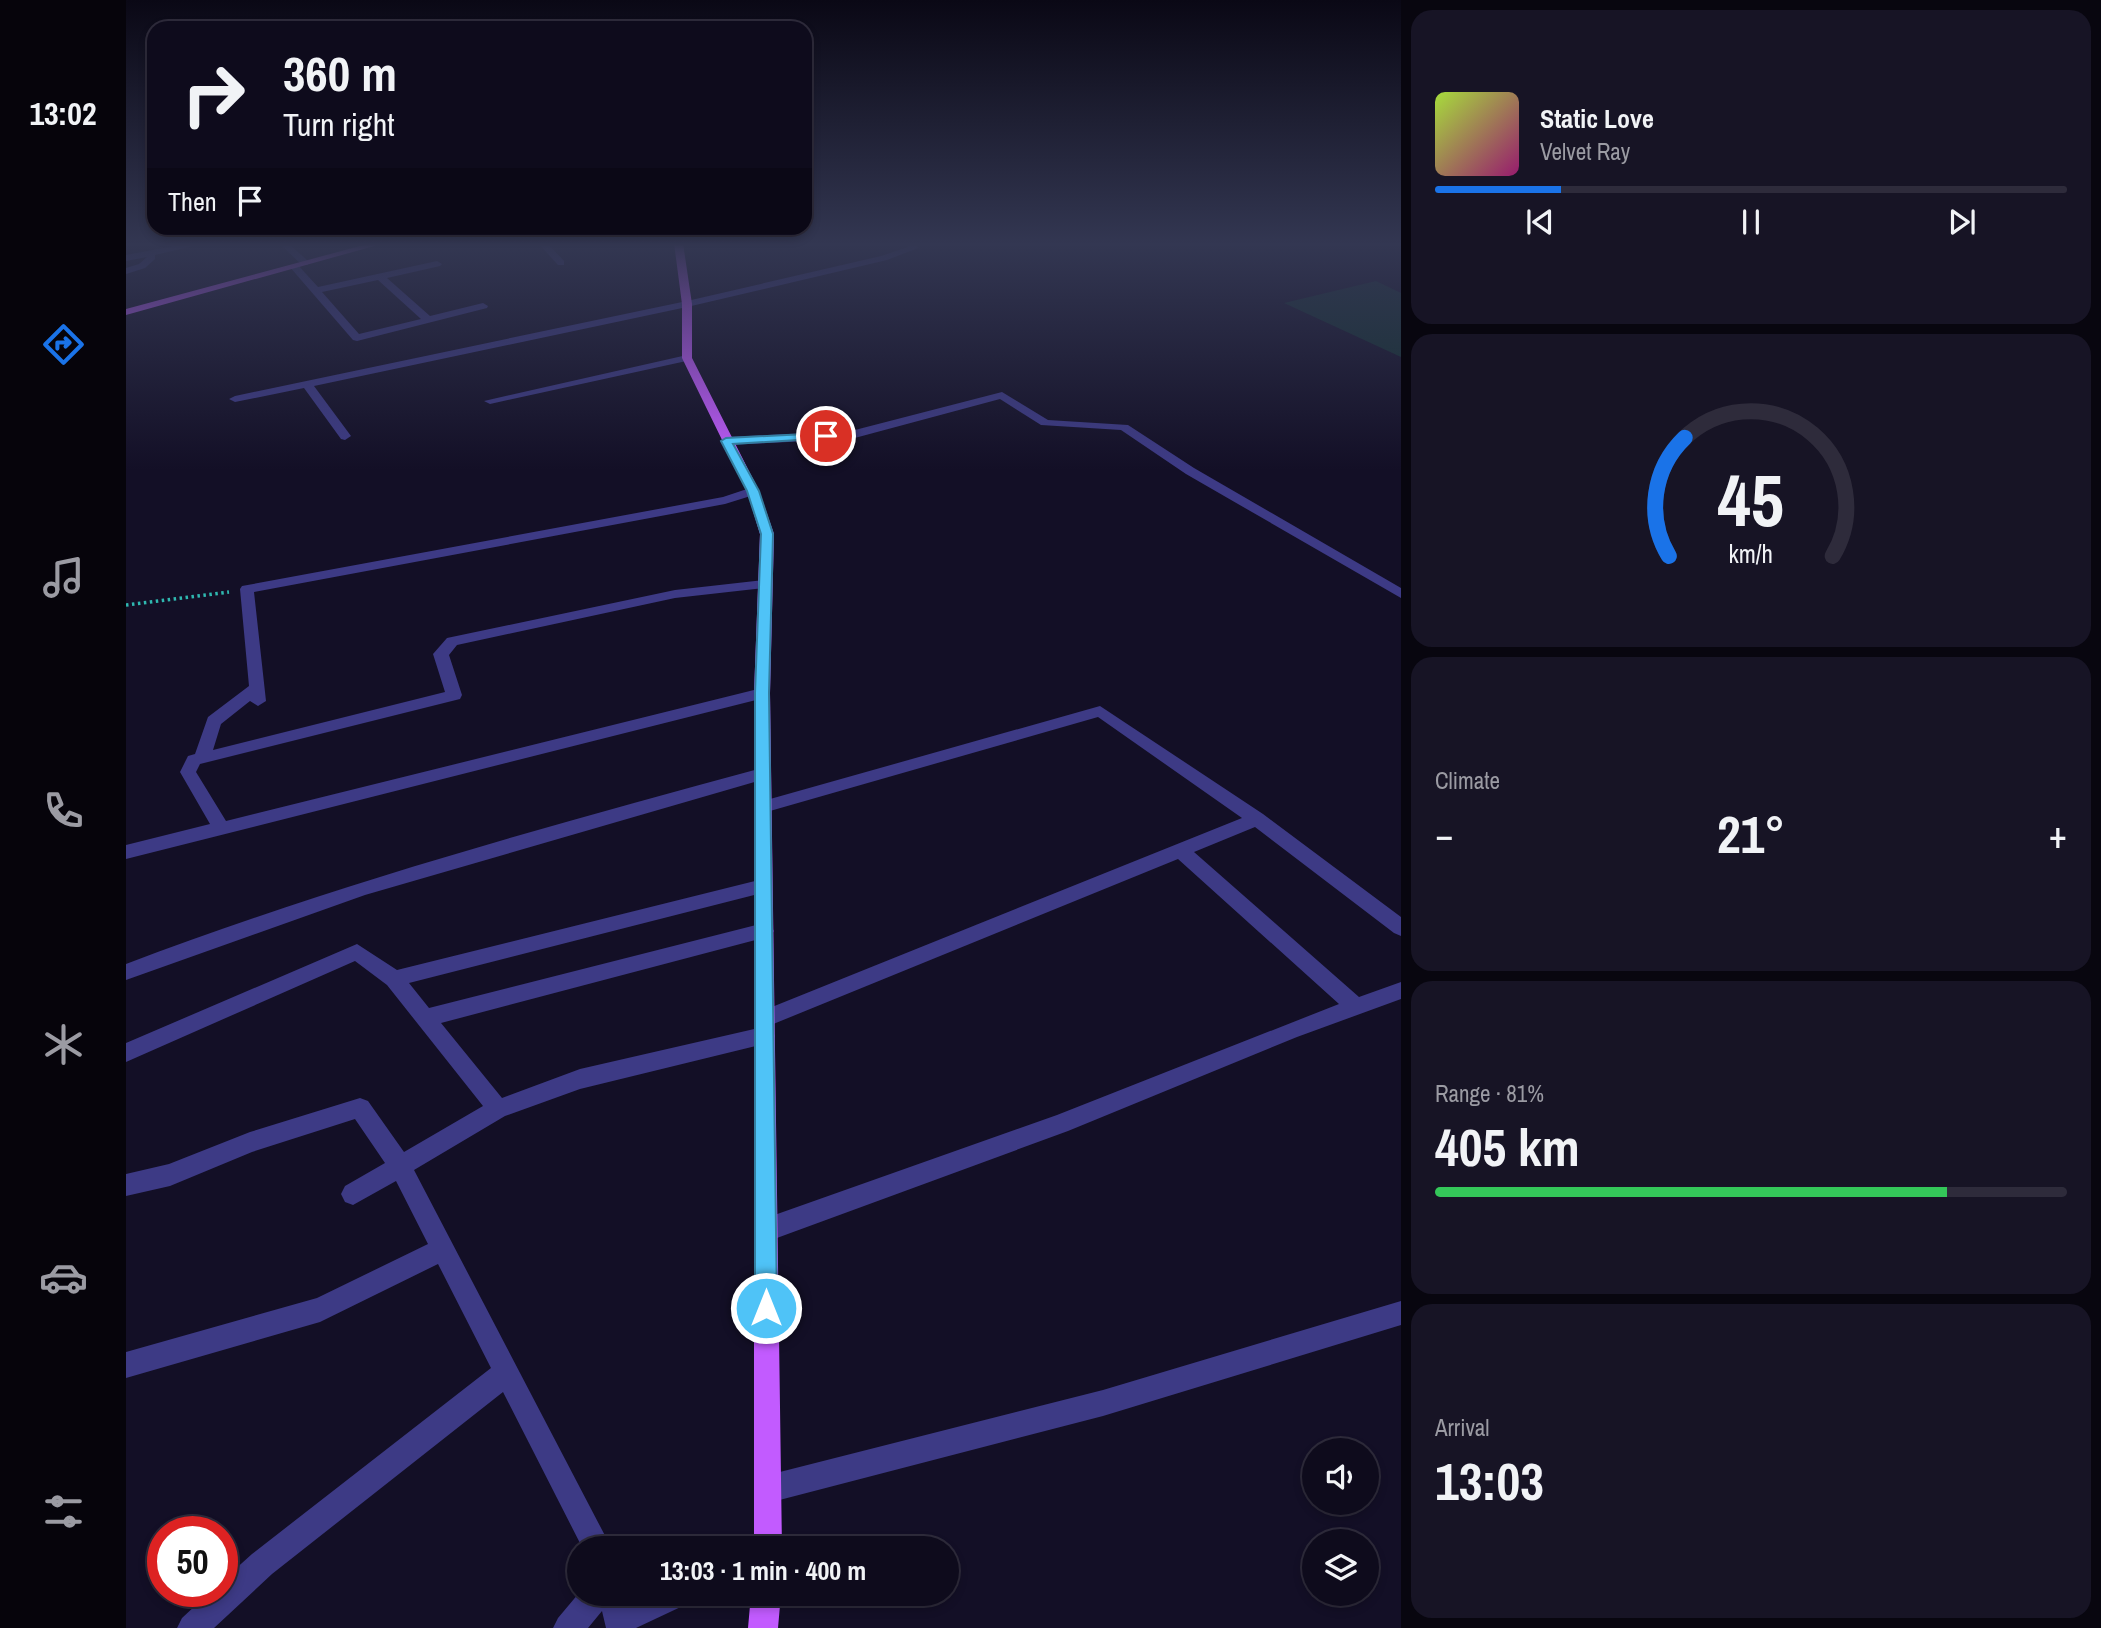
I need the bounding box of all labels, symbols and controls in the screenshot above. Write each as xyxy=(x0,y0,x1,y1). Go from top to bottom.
text: 360 m xyxy=(283,40,397,106)
icon: right xyxy=(168,49,259,140)
text: 13:02 xyxy=(29,92,97,135)
text: Static Love xyxy=(1540,101,1654,136)
text: Turn right xyxy=(283,103,395,146)
text: Velvet Ray xyxy=(1540,136,1630,167)
icon: arrive xyxy=(231,182,269,220)
text: Then xyxy=(168,184,217,219)
icon: previous xyxy=(1521,203,1559,241)
icon: pause xyxy=(1732,203,1770,241)
icon: next xyxy=(1943,203,1981,241)
icon: directions xyxy=(39,320,88,369)
pin xyxy=(796,406,856,466)
icon: arrive xyxy=(807,417,845,455)
text: 45 xyxy=(1718,452,1784,550)
text: km/h xyxy=(1729,537,1773,571)
icon: music xyxy=(39,553,88,602)
text: Climate xyxy=(1435,765,1500,796)
icon: phone xyxy=(39,786,88,835)
text: 21° xyxy=(1717,799,1785,869)
text: − xyxy=(1435,809,1453,860)
text: + xyxy=(2049,809,2067,860)
icon: climate xyxy=(39,1020,88,1069)
text: Range · 81% xyxy=(1435,1078,1544,1109)
text: 405 km xyxy=(1435,1112,1580,1182)
icon: car xyxy=(39,1253,88,1302)
position arrow xyxy=(729,1271,803,1345)
text: Arrival xyxy=(1435,1412,1490,1443)
map controls xyxy=(1302,1438,1379,1606)
button: sound xyxy=(1302,1438,1379,1515)
text: 13:03 xyxy=(1435,1446,1544,1516)
icon: filters xyxy=(39,1487,88,1536)
speed limit sign: 50 xyxy=(147,1516,238,1607)
button: layers xyxy=(1302,1529,1379,1606)
text: 13:03 · 1 min · 400 m xyxy=(660,1553,866,1588)

